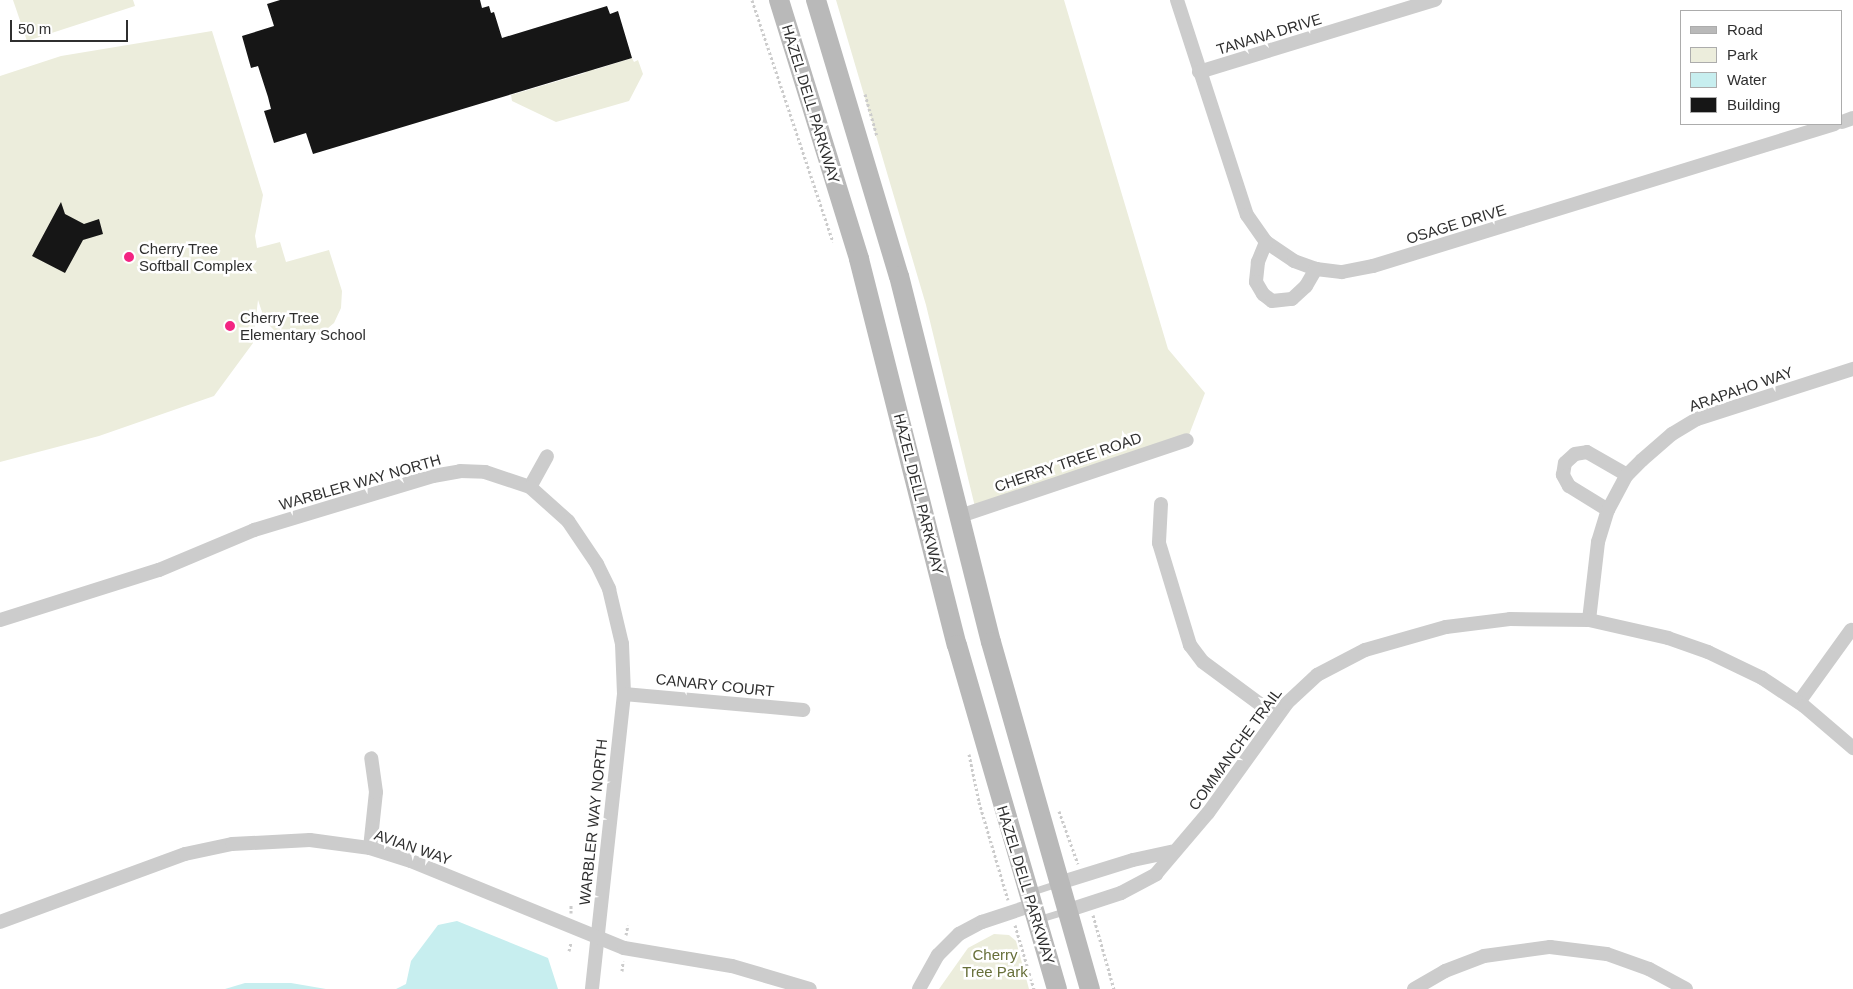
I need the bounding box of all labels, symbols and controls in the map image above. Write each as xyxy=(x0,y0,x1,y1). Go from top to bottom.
street label: TANANA DRIVE xyxy=(1214,9,1324,59)
scale bar xyxy=(12,10,130,42)
legend xyxy=(1680,10,1843,125)
text: 50 m xyxy=(18,20,51,37)
text: Road xyxy=(1727,21,1763,38)
street label: HAZEL DELL PARKWAY xyxy=(778,22,844,186)
text: Park xyxy=(1727,46,1758,63)
text: Water xyxy=(1727,71,1766,88)
text: Building xyxy=(1727,96,1780,113)
street label: OSAGE DRIVE xyxy=(1404,200,1508,248)
place label: Cherry Tree Softball Complex xyxy=(139,239,252,274)
marker: Cherry Tree Softball Complex xyxy=(123,251,135,263)
place label: Cherry Tree Elementary School xyxy=(240,308,366,343)
marker: Cherry Tree Elementary School xyxy=(224,320,236,332)
street label: ARAPAHO WAY xyxy=(1687,363,1795,415)
street label: HAZEL DELL PARKWAY xyxy=(890,411,948,577)
street label: CHERRY TREE ROAD xyxy=(992,428,1144,496)
street label: WARBLER WAY NORTH xyxy=(277,450,443,514)
street label: CANARY COURT xyxy=(655,670,775,700)
street label: COMMANCHE TRAIL xyxy=(1185,684,1285,814)
street label: WARBLER WAY NORTH xyxy=(575,738,611,906)
street label: HAZEL DELL PARKWAY xyxy=(993,803,1059,967)
street label: AVIAN WAY xyxy=(372,825,454,869)
park label: Cherry Tree Park xyxy=(962,945,1028,980)

